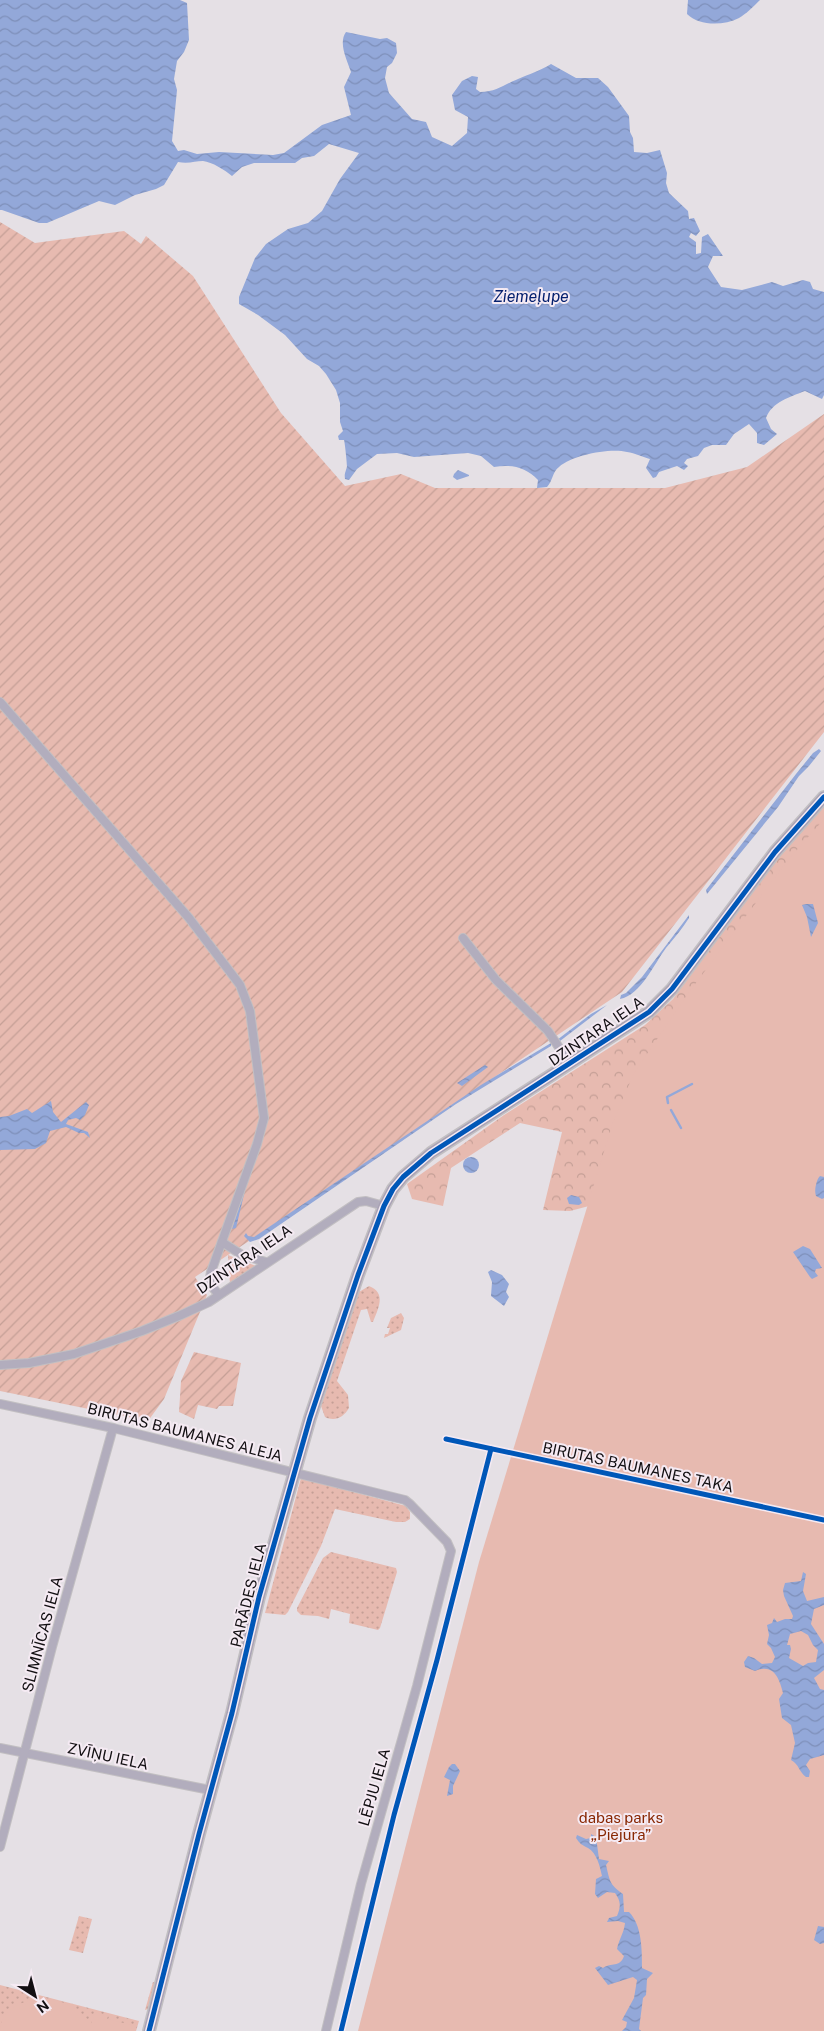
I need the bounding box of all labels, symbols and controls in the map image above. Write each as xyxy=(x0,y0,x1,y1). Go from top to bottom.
water label: Ziemeļupe xyxy=(493,287,569,306)
street label: DZINTARA IELA xyxy=(545,993,647,1069)
street label: DZINTARA IELA xyxy=(193,1221,295,1297)
street label: BIRUTAS BAUMANES ALEJA xyxy=(86,1400,285,1465)
street label: BIRUTAS BAUMANES TAKA xyxy=(541,1438,735,1496)
street label: PARĀDES IELA xyxy=(227,1541,269,1649)
street label: SLIMNĪCAS IELA xyxy=(18,1574,66,1694)
street label: ZVĪŅU IELA xyxy=(66,1739,151,1773)
street label: LĒPJU IELA xyxy=(355,1746,393,1828)
park label: dabas parks „Piejūra” xyxy=(579,1809,663,1843)
north arrow xyxy=(10,1971,60,2021)
text: N xyxy=(34,1997,52,2016)

